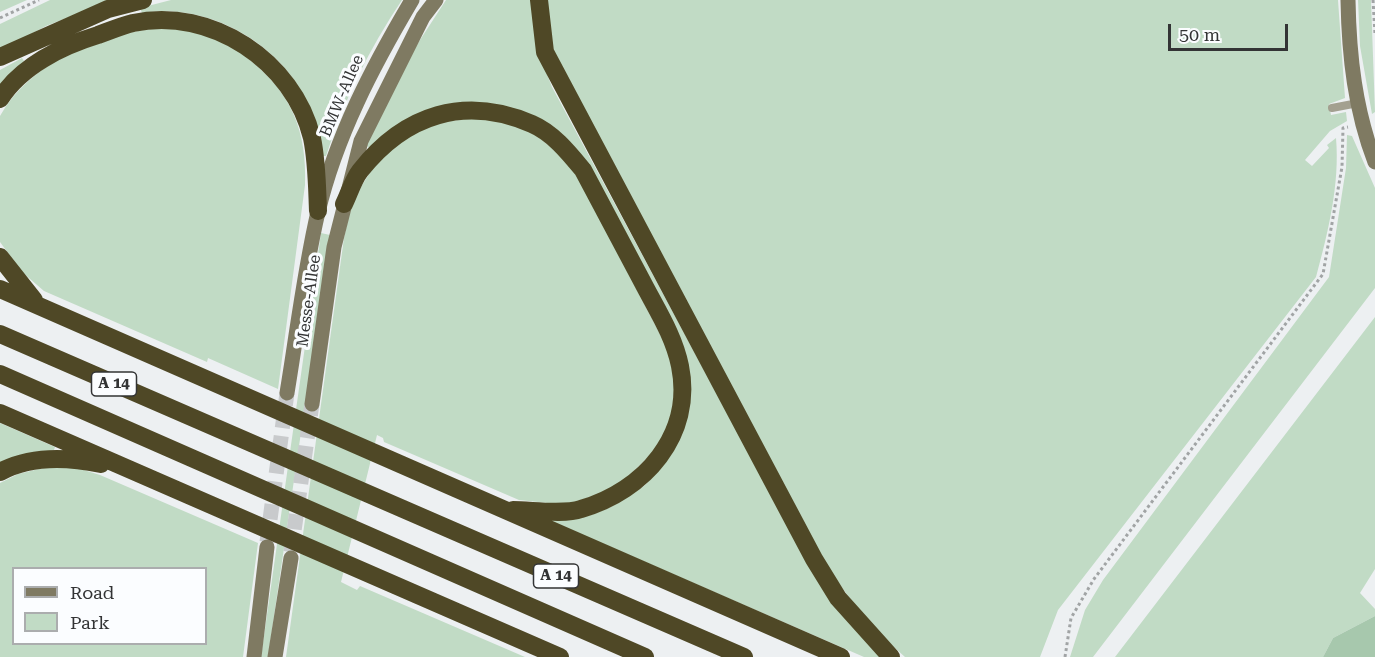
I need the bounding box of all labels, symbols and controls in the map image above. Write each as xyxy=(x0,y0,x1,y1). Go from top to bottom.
scale bar xyxy=(1171,12,1291,50)
text: 50 m xyxy=(1179,24,1220,45)
street label: BMW-Allee xyxy=(316,52,368,140)
street label: Messe-Allee xyxy=(293,254,325,348)
road number: A 14 xyxy=(92,372,136,396)
road number: A 14 xyxy=(534,564,578,588)
legend xyxy=(12,567,207,645)
text: Road xyxy=(70,582,114,603)
text: Park xyxy=(70,612,110,633)

